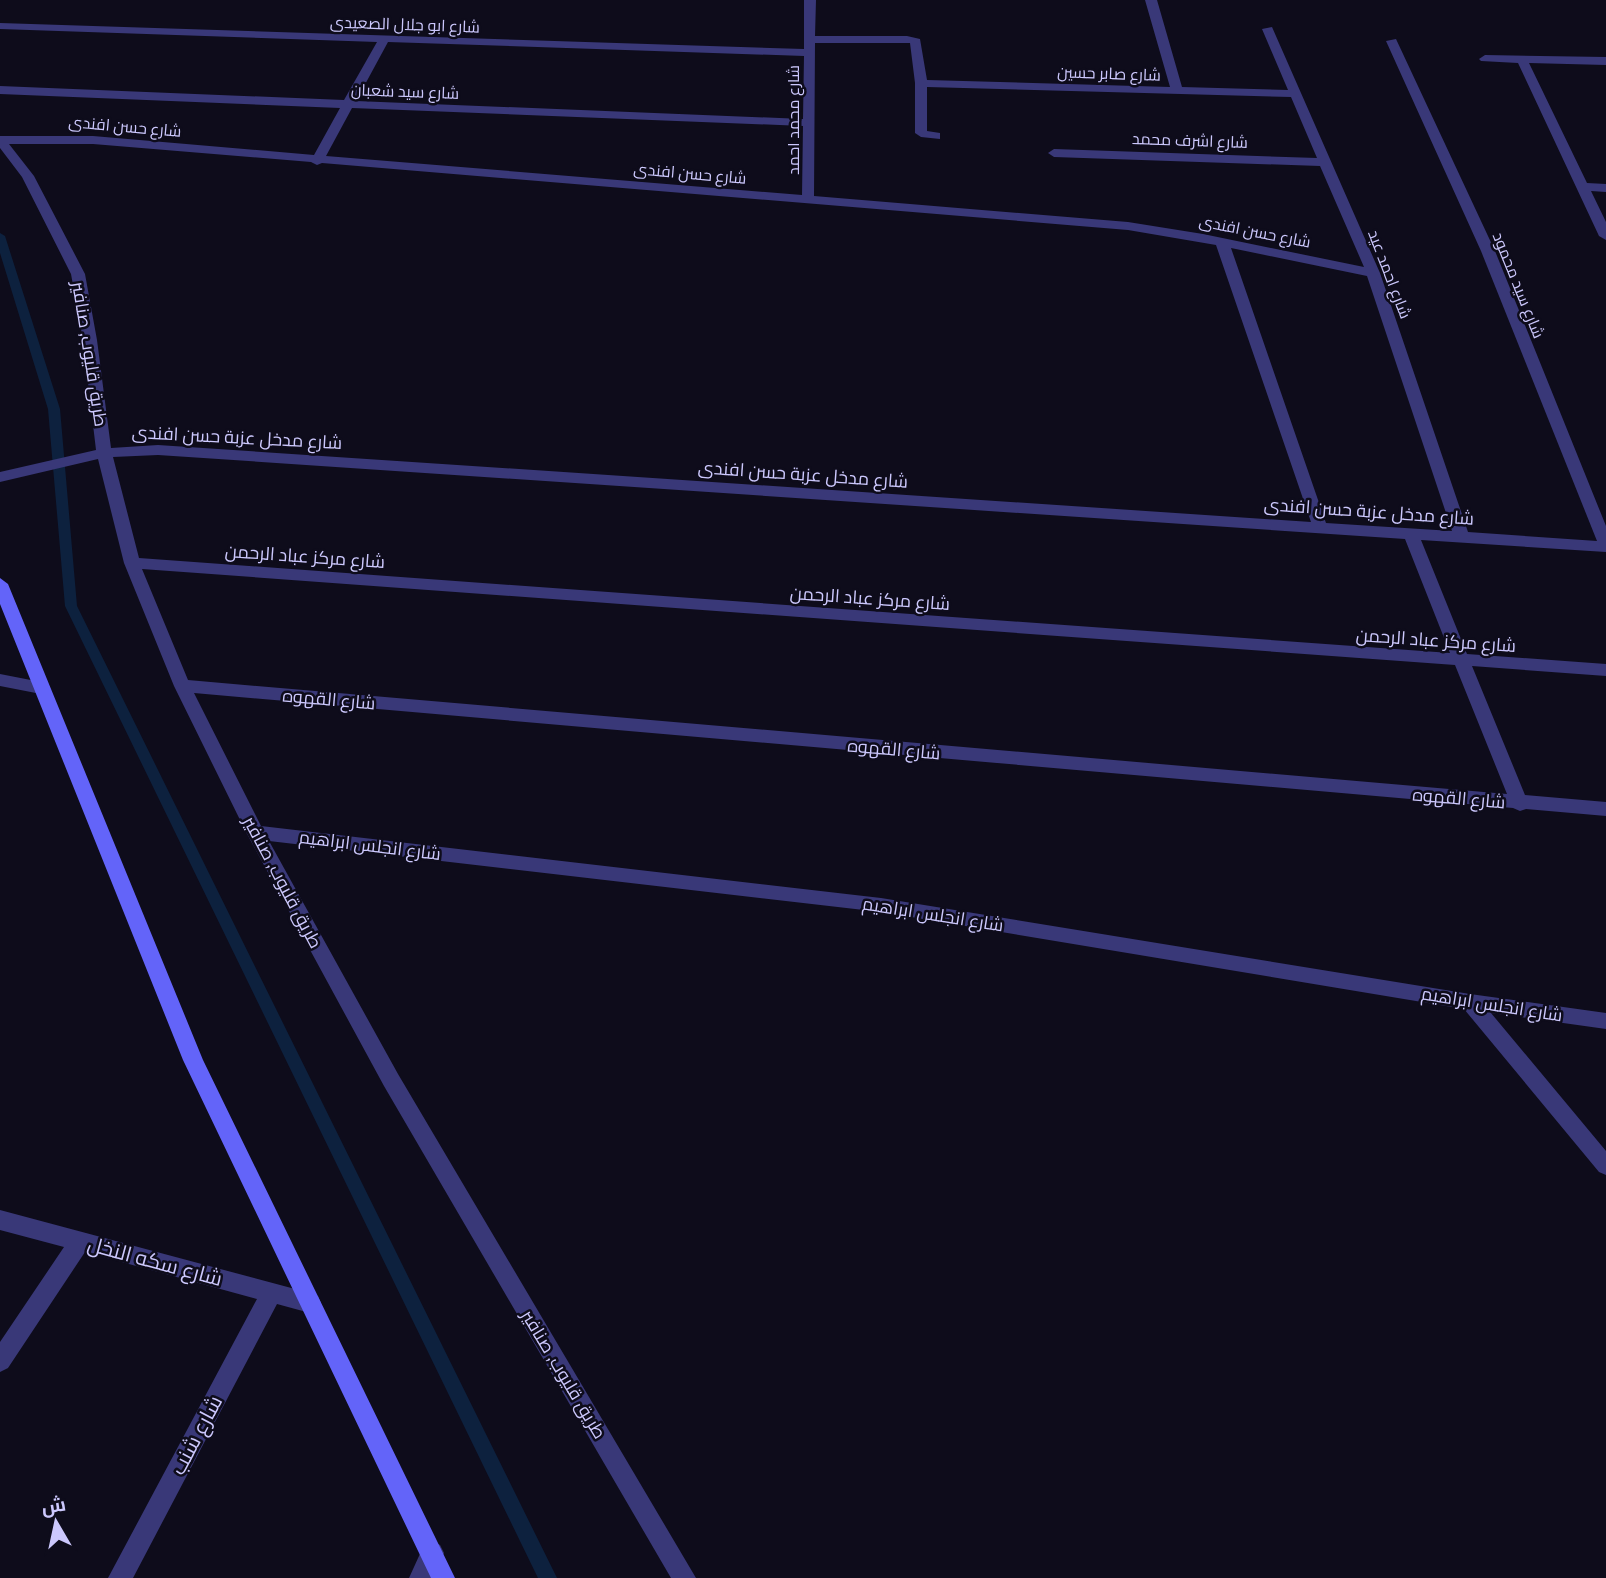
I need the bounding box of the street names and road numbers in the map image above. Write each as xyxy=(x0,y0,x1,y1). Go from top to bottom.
street label: شارع ابو جلال الصعيدى xyxy=(330,10,480,39)
street label: شارع صابر حسين xyxy=(1057,60,1161,87)
street label: شارع محمد احمد xyxy=(782,65,805,175)
street label: شارع سيد شعبان xyxy=(350,78,459,105)
street label: شارع حسن افندى xyxy=(67,110,182,143)
street label: شارع اشرف محمد xyxy=(1132,127,1248,154)
street label: شارع حسن افندى xyxy=(632,157,747,190)
street label: شارع حسن افندى xyxy=(1197,209,1313,254)
street label: شارع احمد عيد xyxy=(1362,226,1417,322)
street label: شارع سيد محمود xyxy=(1487,229,1550,342)
street label: طريق قليوب, صنافير xyxy=(66,279,114,428)
street label: شارع مدخل عزبة حسن افندى xyxy=(131,419,343,455)
street label: شارع مدخل عزبة حسن افندى xyxy=(697,454,909,494)
street label: شارع مدخل عزبة حسن افندى xyxy=(1263,491,1475,531)
street label: شارع مركز عباد الرحمن xyxy=(224,538,386,574)
street label: شارع مركز عباد الرحمن xyxy=(789,580,951,616)
street label: شارع مركز عباد الرحمن xyxy=(1355,622,1517,658)
street label: شارع القهوه xyxy=(282,682,376,716)
street label: شارع القهوه xyxy=(847,732,941,766)
street label: شارع القهوه xyxy=(1412,781,1506,815)
street label: طريق قليوب, صنافير xyxy=(237,810,328,953)
street label: شارع انجلس ابراهيم xyxy=(298,824,442,866)
street label: شارع انجلس ابراهيم xyxy=(860,890,1006,938)
street label: شارع انجلس ابراهيم xyxy=(1419,980,1565,1028)
street label: شارع سكه النخل xyxy=(84,1229,226,1293)
street label: طريق قليوب, صنافير xyxy=(515,1304,613,1443)
street label: شارع شنب xyxy=(163,1390,229,1480)

